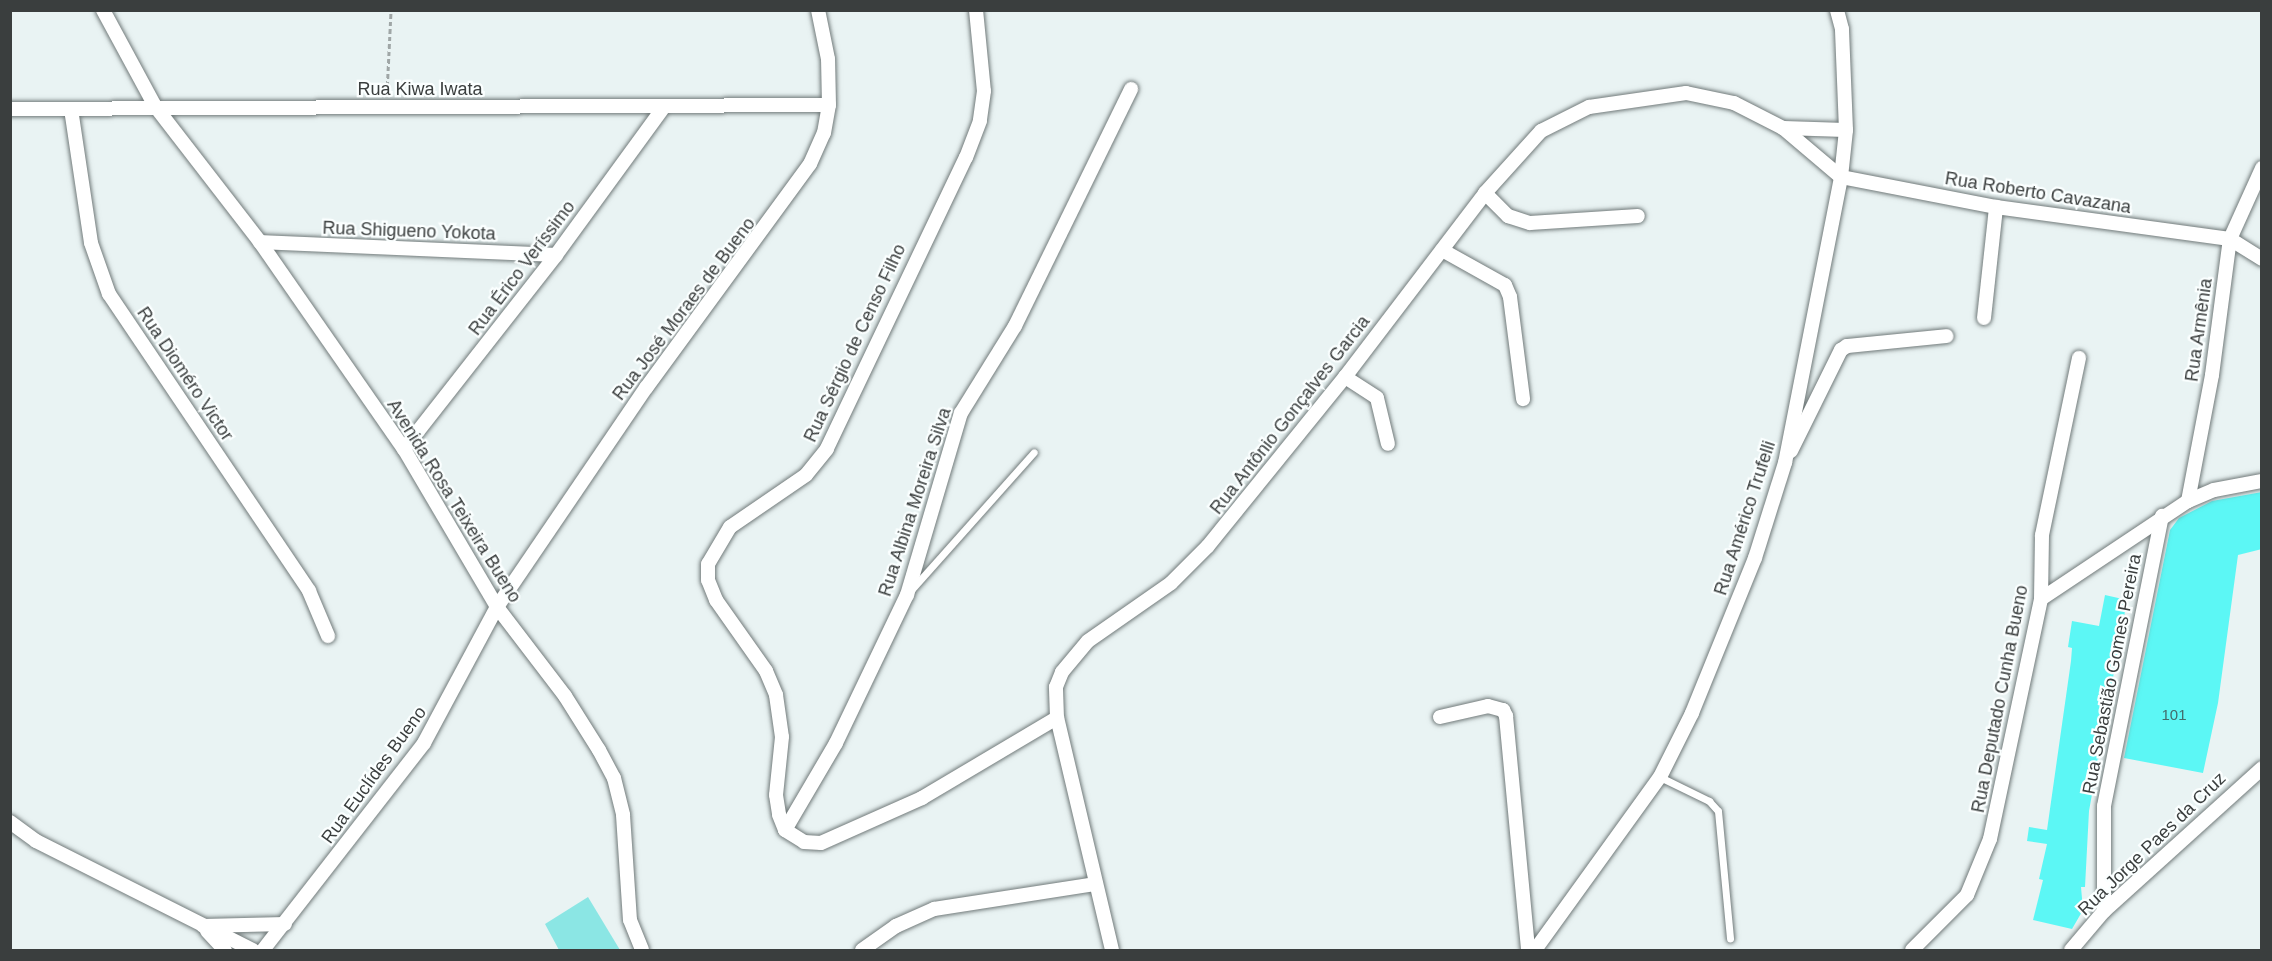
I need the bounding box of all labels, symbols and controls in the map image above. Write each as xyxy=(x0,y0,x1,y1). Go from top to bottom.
street label: Rua Kiwa Iwata xyxy=(357,78,483,100)
street label: Rua Roberto Cavazana xyxy=(1943,168,2133,218)
street label: Rua Érico Veríssimo xyxy=(464,196,580,340)
street label: Rua José Moraes de Bueno xyxy=(608,213,760,405)
street label: Rua Shigueno Yokota xyxy=(322,217,496,245)
street label: Rua Sérgio de Censo Filho xyxy=(800,240,910,446)
street label: Rua Armênia xyxy=(2181,276,2217,384)
street label: Rua Dioméro Victor xyxy=(132,303,238,445)
street label: Rua Antônio Gonçalves Garcia xyxy=(1205,311,1375,519)
street label: Avenida Rosa Teixeira Bueno xyxy=(382,395,526,607)
street label: Rua Albina Moreira Silva xyxy=(874,404,956,600)
street label: Rua Américo Trufelli xyxy=(1710,437,1780,599)
street label: Rua Sebastião Gomes Pereira xyxy=(2078,552,2146,796)
street label: Rua Deputado Cunha Bueno xyxy=(1967,583,2033,815)
street label: Rua Euclídes Bueno xyxy=(317,702,431,848)
house number: 101 xyxy=(2161,706,2187,724)
street label: Rua Jorge Paes da Cruz xyxy=(2074,768,2230,920)

